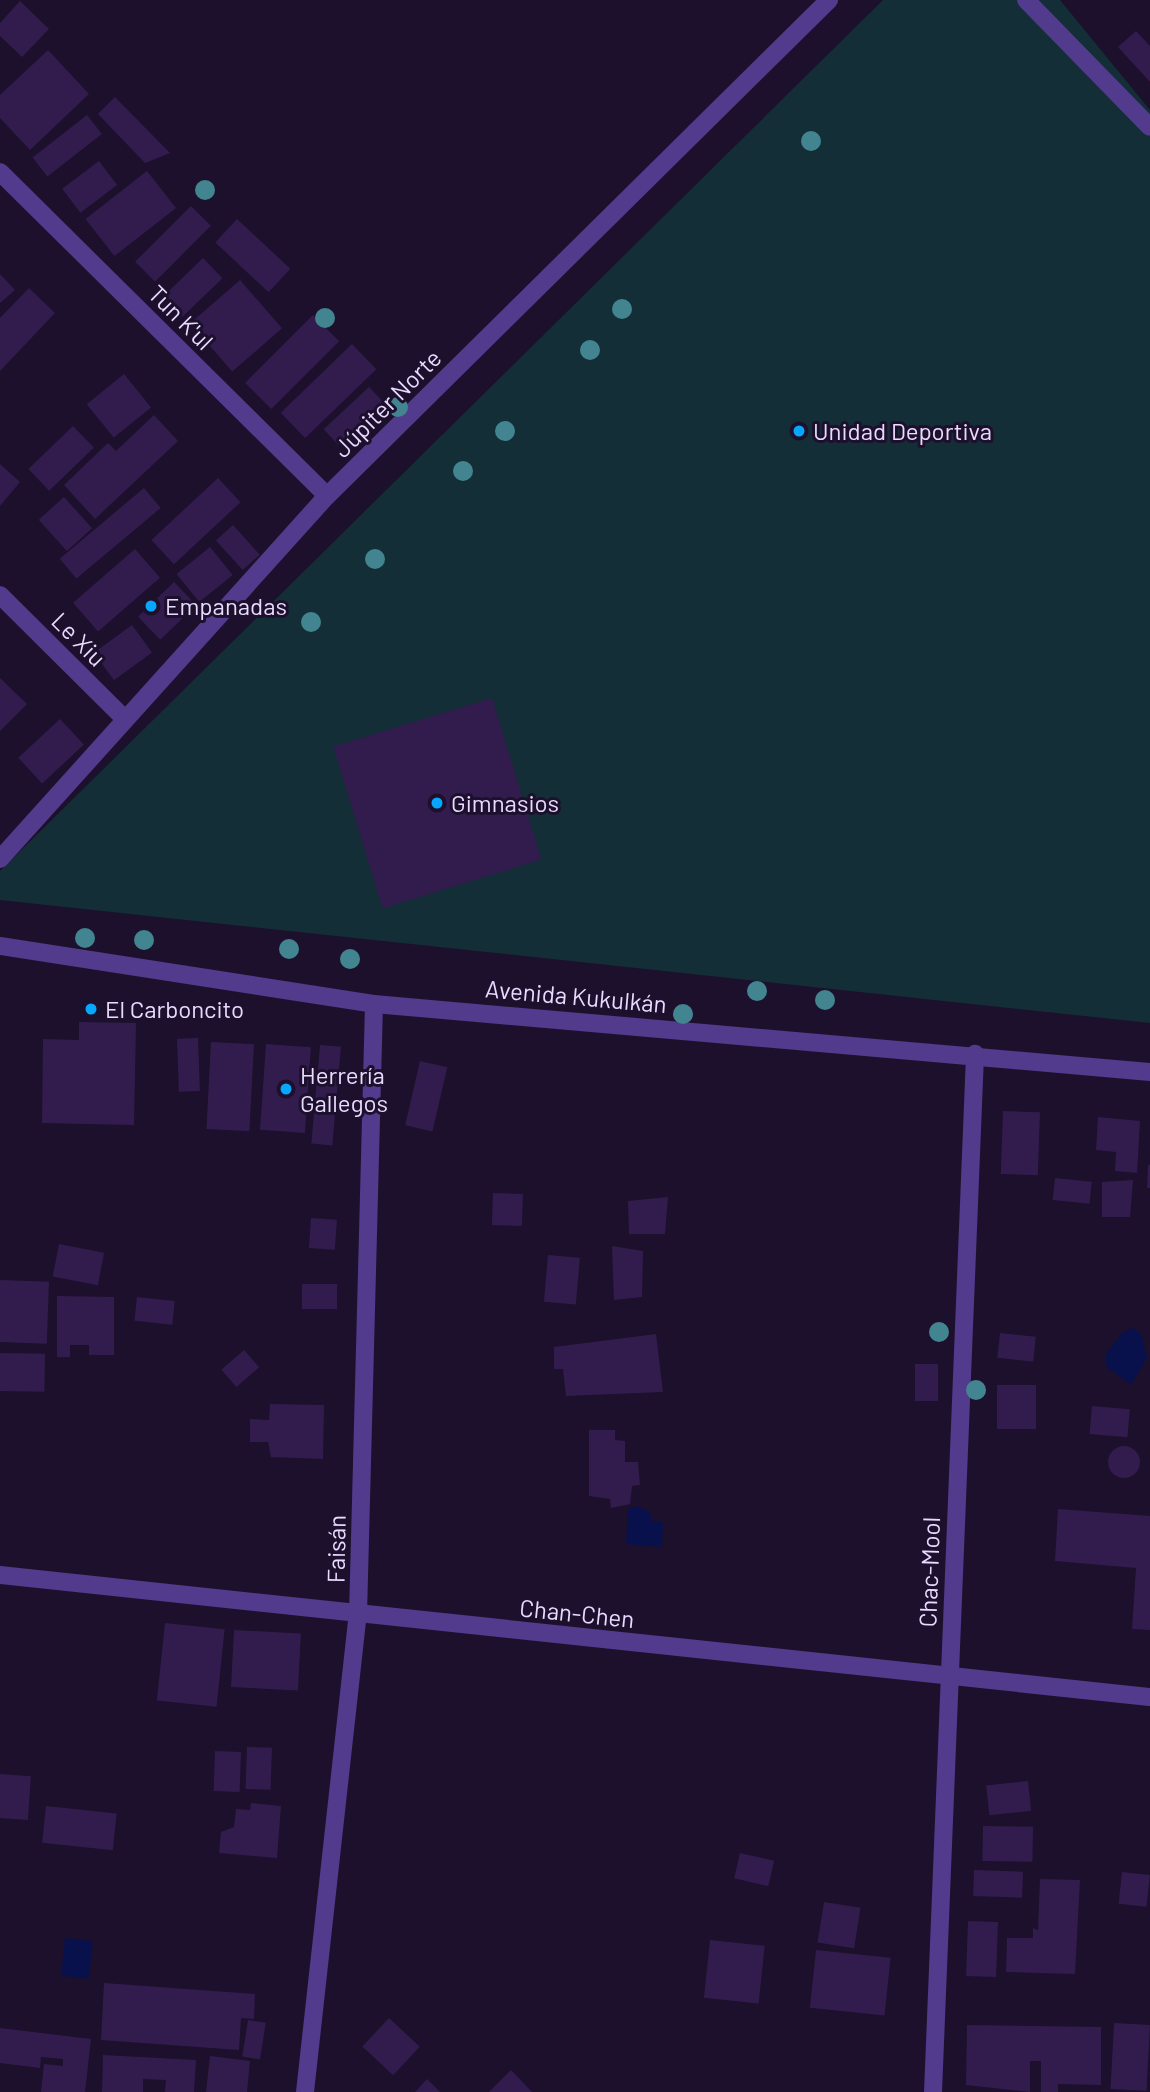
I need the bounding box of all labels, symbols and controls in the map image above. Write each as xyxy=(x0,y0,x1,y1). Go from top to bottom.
street label: Tun K'ul xyxy=(143,279,219,355)
street label: Júpiter Norte xyxy=(327,343,447,463)
place label: Unidad Deportiva xyxy=(813,417,992,445)
marker: Unidad Deportiva xyxy=(791,423,807,439)
place label: Empanadas xyxy=(165,592,287,620)
marker: Empanadas xyxy=(143,598,159,614)
street label: Le Xiu xyxy=(46,606,112,672)
place label: Gimnasios xyxy=(451,789,559,817)
marker: Gimnasios xyxy=(429,795,445,811)
street label: Avenida Kukulkán xyxy=(484,974,668,1018)
place label: El Carboncito xyxy=(105,995,244,1023)
marker: El Carboncito xyxy=(83,1001,99,1017)
place label: Herrería Gallegos xyxy=(300,1061,388,1117)
marker: Herrería Gallegos xyxy=(278,1081,294,1097)
street label: Faisán xyxy=(321,1515,351,1583)
street label: Chac-Mool xyxy=(913,1516,945,1628)
street label: Chan-Chen xyxy=(518,1593,636,1633)

